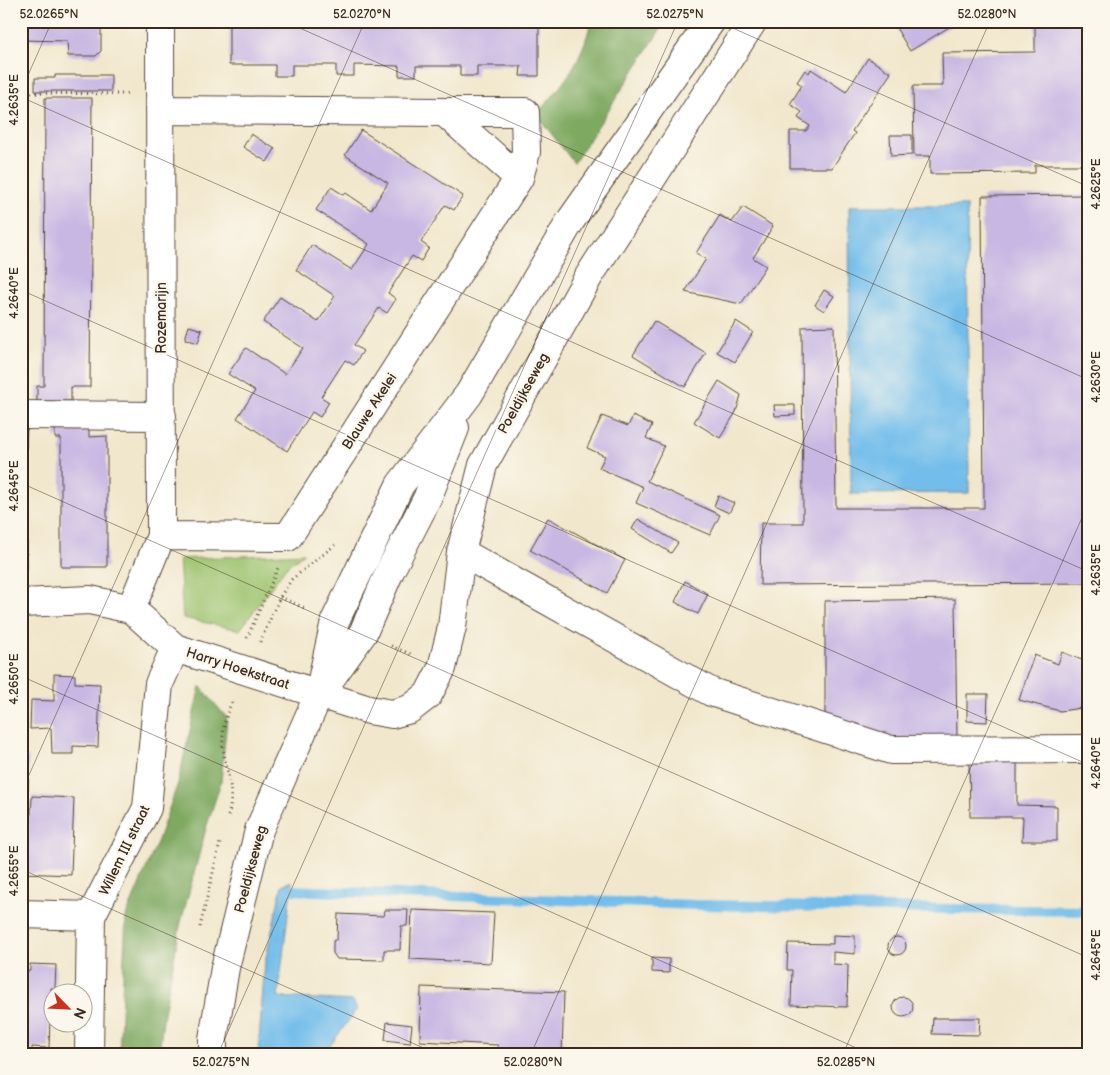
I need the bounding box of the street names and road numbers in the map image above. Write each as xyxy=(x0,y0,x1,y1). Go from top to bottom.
street label: Rozemarijn xyxy=(153,282,170,354)
street label: Poeldijkseweg xyxy=(494,350,553,437)
street label: Blauwe Akelei xyxy=(338,370,400,453)
street label: Harry Hoekstraat xyxy=(184,644,292,693)
street label: Willem III straat xyxy=(95,802,154,898)
street label: Poeldijkseweg xyxy=(231,824,270,915)

